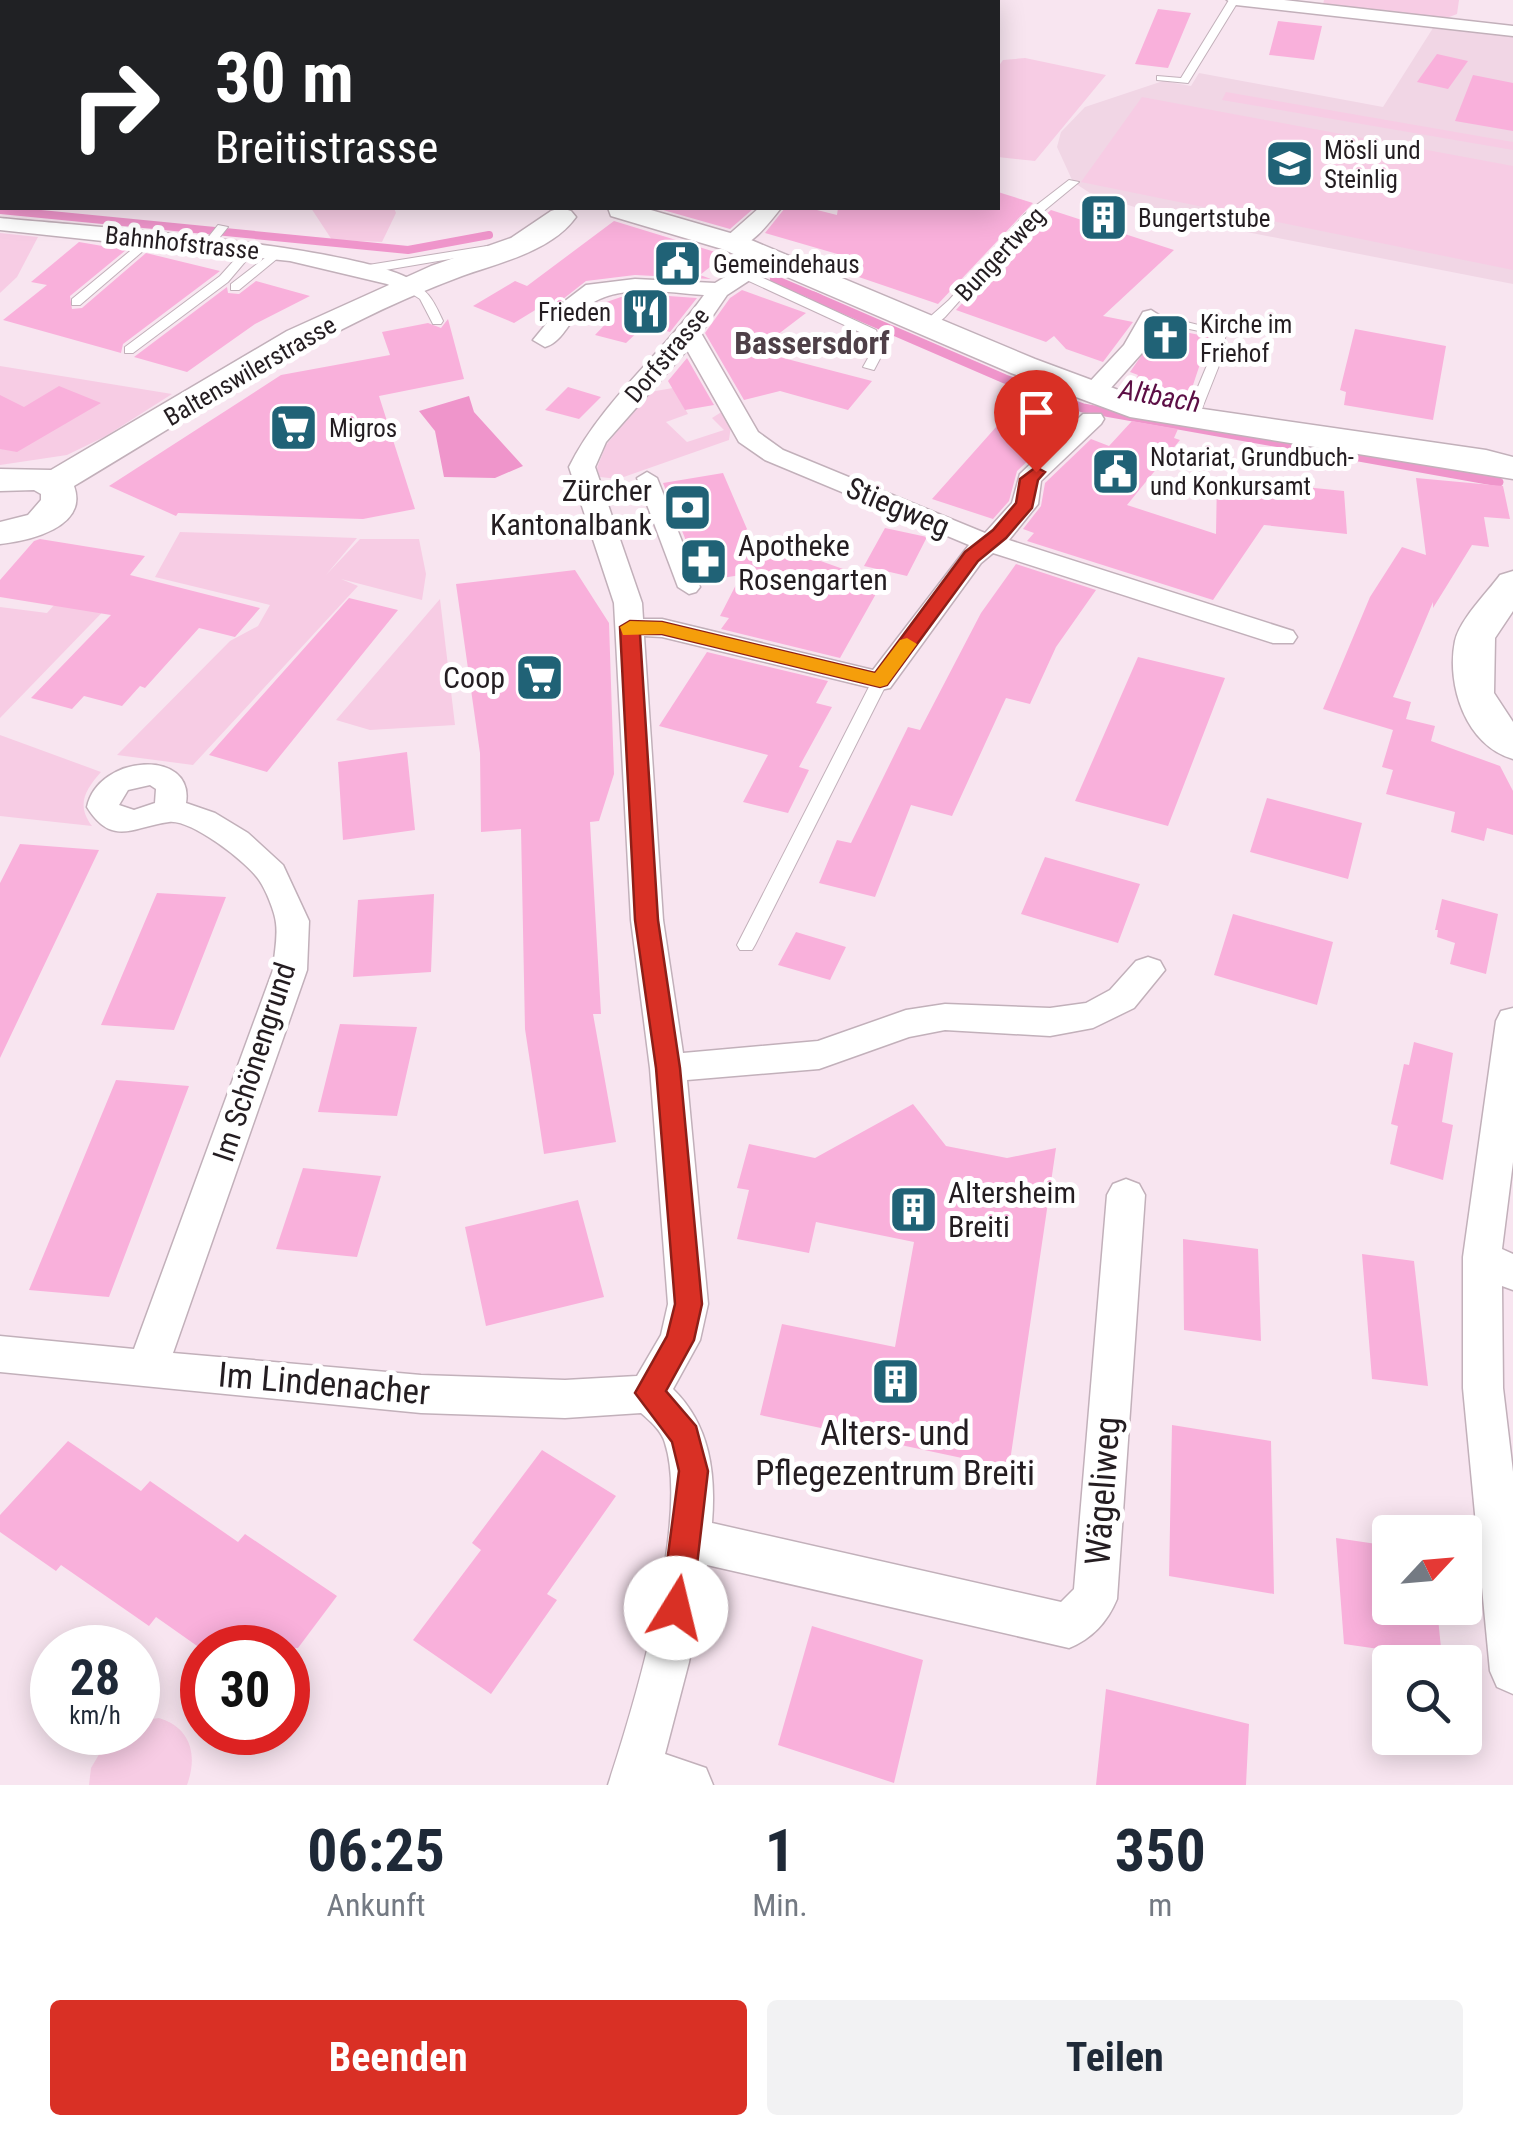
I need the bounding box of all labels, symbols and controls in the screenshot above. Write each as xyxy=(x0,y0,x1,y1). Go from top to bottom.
text: 30 m xyxy=(215,37,354,119)
icon: right xyxy=(50,40,180,170)
text: Breitistrasse xyxy=(215,121,438,174)
place label: Mösli und Steinlig xyxy=(1324,136,1421,194)
school or university icon: Mösli und Steinlig xyxy=(1263,138,1315,190)
building icon: Bungertstube xyxy=(1077,192,1129,244)
street label: Bungertweg xyxy=(949,201,1051,307)
place label: Bungertstube xyxy=(1138,204,1270,233)
street label: Bahnhofstrasse xyxy=(104,220,260,266)
public building icon: Gemeindehaus xyxy=(652,238,704,290)
place label: Gemeindehaus xyxy=(713,250,860,279)
restaurant icon: Frieden xyxy=(620,286,672,338)
place label: Frieden xyxy=(538,298,611,327)
street label: Dorfstrasse xyxy=(619,302,715,408)
street label: Baltenswilerstrasse xyxy=(159,310,341,432)
place label: Kirche im Friehof xyxy=(1200,310,1292,368)
church icon: Kirche im Friehof xyxy=(1139,312,1191,364)
district label: Bassersdorf xyxy=(734,324,890,362)
pin xyxy=(994,370,1079,473)
water label: Altbach xyxy=(1116,372,1203,419)
icon: arrive xyxy=(1009,385,1064,440)
supermarket icon: Migros xyxy=(268,402,320,454)
place label: Migros xyxy=(329,414,397,443)
place label: Notariat, Grundbuch- und Konkursamt xyxy=(1150,443,1354,501)
public building icon: Notariat, Grundbuch- und Konkursamt xyxy=(1089,445,1141,497)
street label: Stiegweg xyxy=(841,470,955,544)
place label: Zürcher Kantonalbank xyxy=(490,473,652,542)
bank icon: Zürcher Kantonalbank xyxy=(661,481,713,533)
place label: Apotheke Rosengarten xyxy=(738,528,888,597)
pharmacy icon: Apotheke Rosengarten xyxy=(677,536,729,588)
supermarket icon: Coop xyxy=(514,651,566,703)
place label: Coop xyxy=(443,660,505,695)
street label: Im Schönengrund xyxy=(205,958,303,1166)
place label: Altersheim Breiti xyxy=(948,1175,1076,1244)
building icon: Altersheim Breiti xyxy=(887,1183,939,1235)
street label: Im Lindenacher xyxy=(216,1354,432,1414)
building icon: Alters- und Pflegezentrum Breiti xyxy=(869,1355,921,1407)
place label: Alters- und Pflegezentrum Breiti xyxy=(755,1413,1035,1494)
street label: Wägeliweg xyxy=(1077,1415,1129,1567)
north arrow xyxy=(1372,1515,1482,1625)
map controls xyxy=(1372,1515,1482,1755)
position arrow xyxy=(624,1556,728,1660)
speed limit sign: 30 xyxy=(180,1625,310,1755)
button: search xyxy=(1372,1645,1482,1755)
text: 28 xyxy=(70,1649,120,1707)
text: km/h xyxy=(69,1701,121,1730)
text: 06:25 xyxy=(307,1815,445,1886)
text: 1 xyxy=(765,1815,795,1886)
text: 350 xyxy=(1115,1815,1206,1886)
text: Ankunft xyxy=(327,1886,426,1924)
text: Min. xyxy=(752,1886,808,1924)
text: m xyxy=(1148,1886,1172,1924)
button: Beenden xyxy=(50,2000,747,2115)
button: Teilen xyxy=(767,2000,1463,2115)

